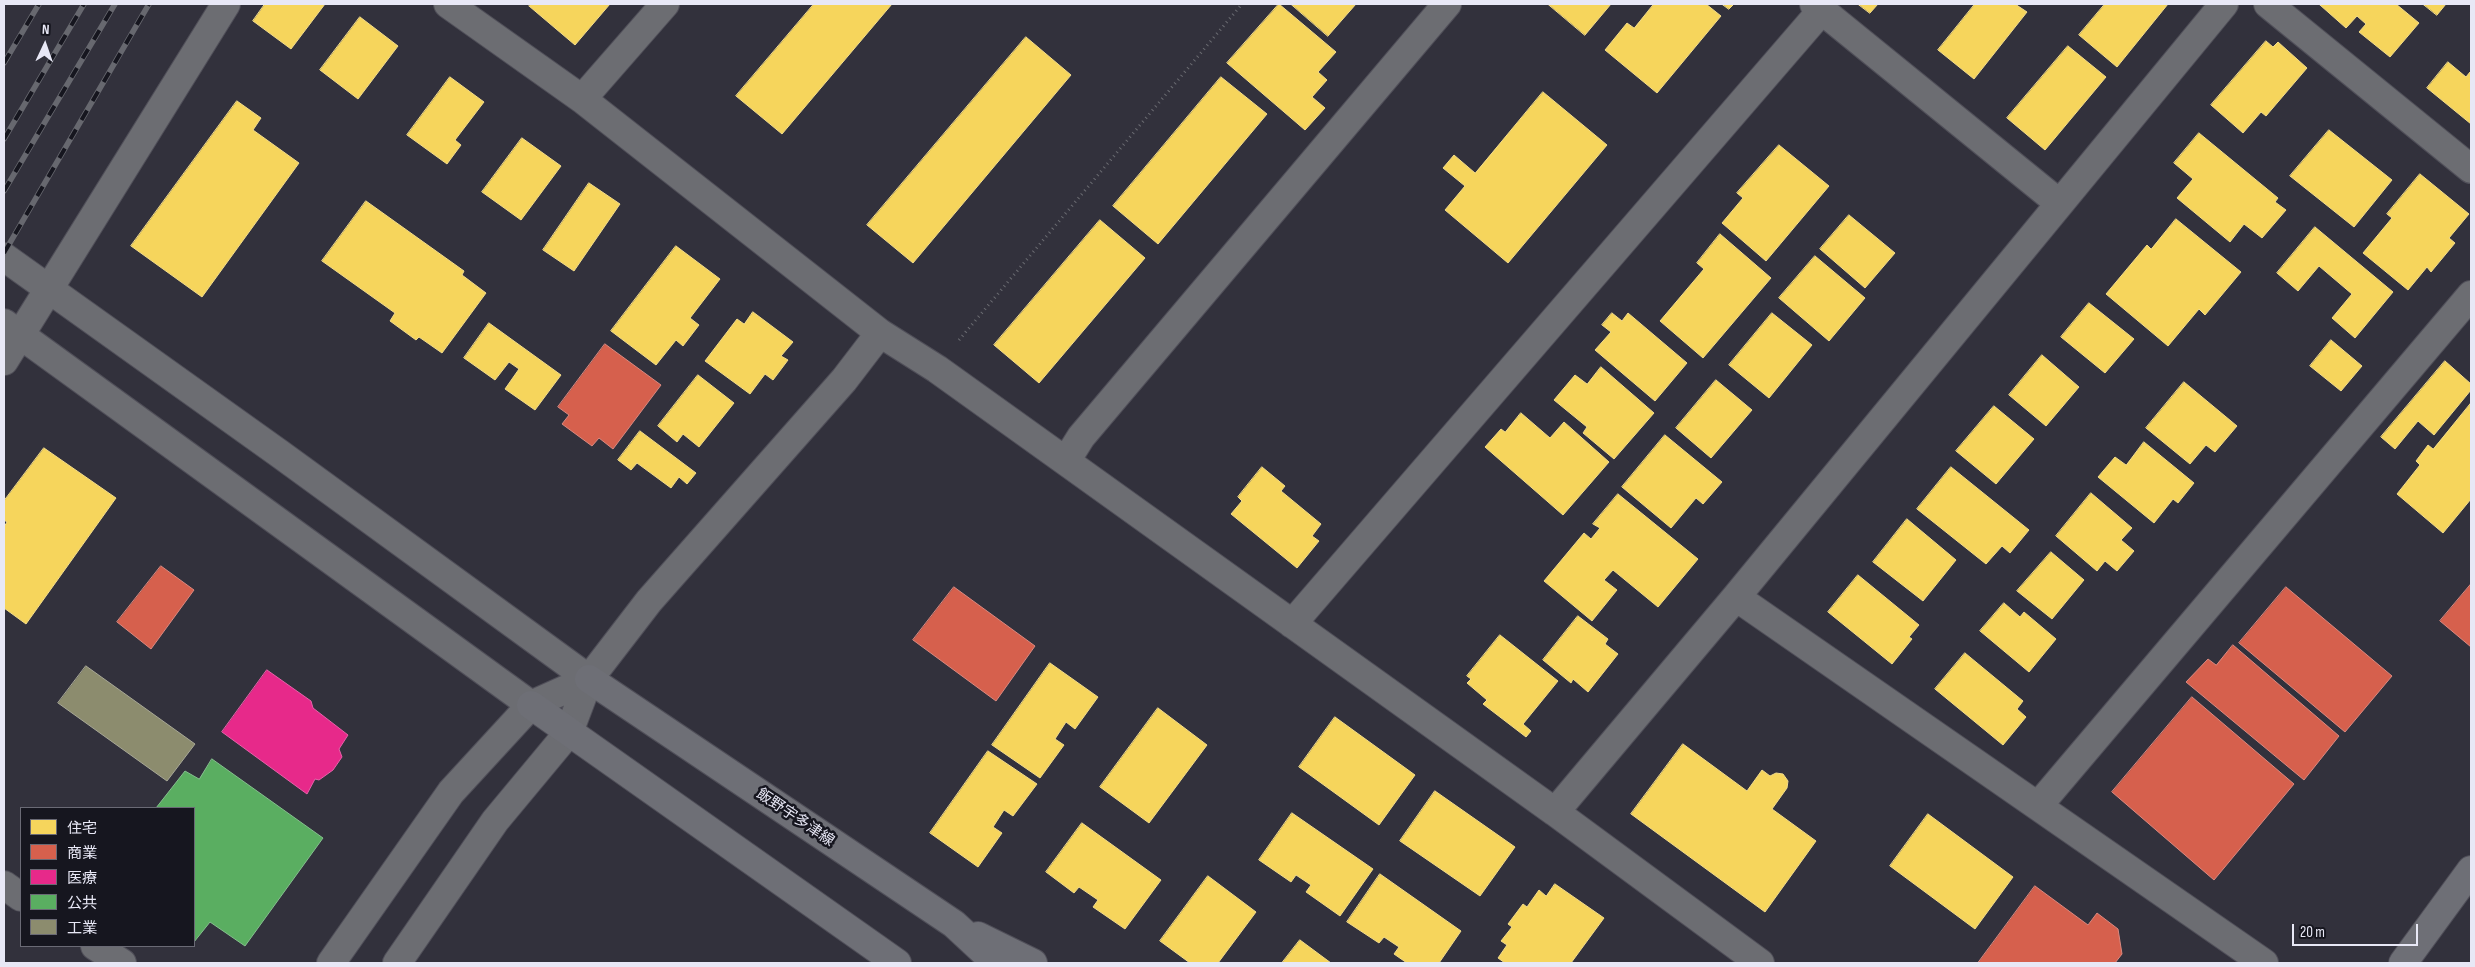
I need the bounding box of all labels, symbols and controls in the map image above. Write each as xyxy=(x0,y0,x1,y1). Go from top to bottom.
north arrow xyxy=(20,20,70,70)
text: N xyxy=(42,21,50,38)
street label: 飯野宇多津線 xyxy=(753,785,837,851)
legend xyxy=(20,807,195,947)
text: 住宅 xyxy=(67,819,97,838)
text: 商業 xyxy=(67,844,97,863)
text: 医療 xyxy=(67,869,97,888)
text: 公共 xyxy=(67,894,97,913)
scale bar xyxy=(2295,914,2421,946)
text: 工業 xyxy=(67,919,97,938)
text: 20 m xyxy=(2300,923,2325,942)

